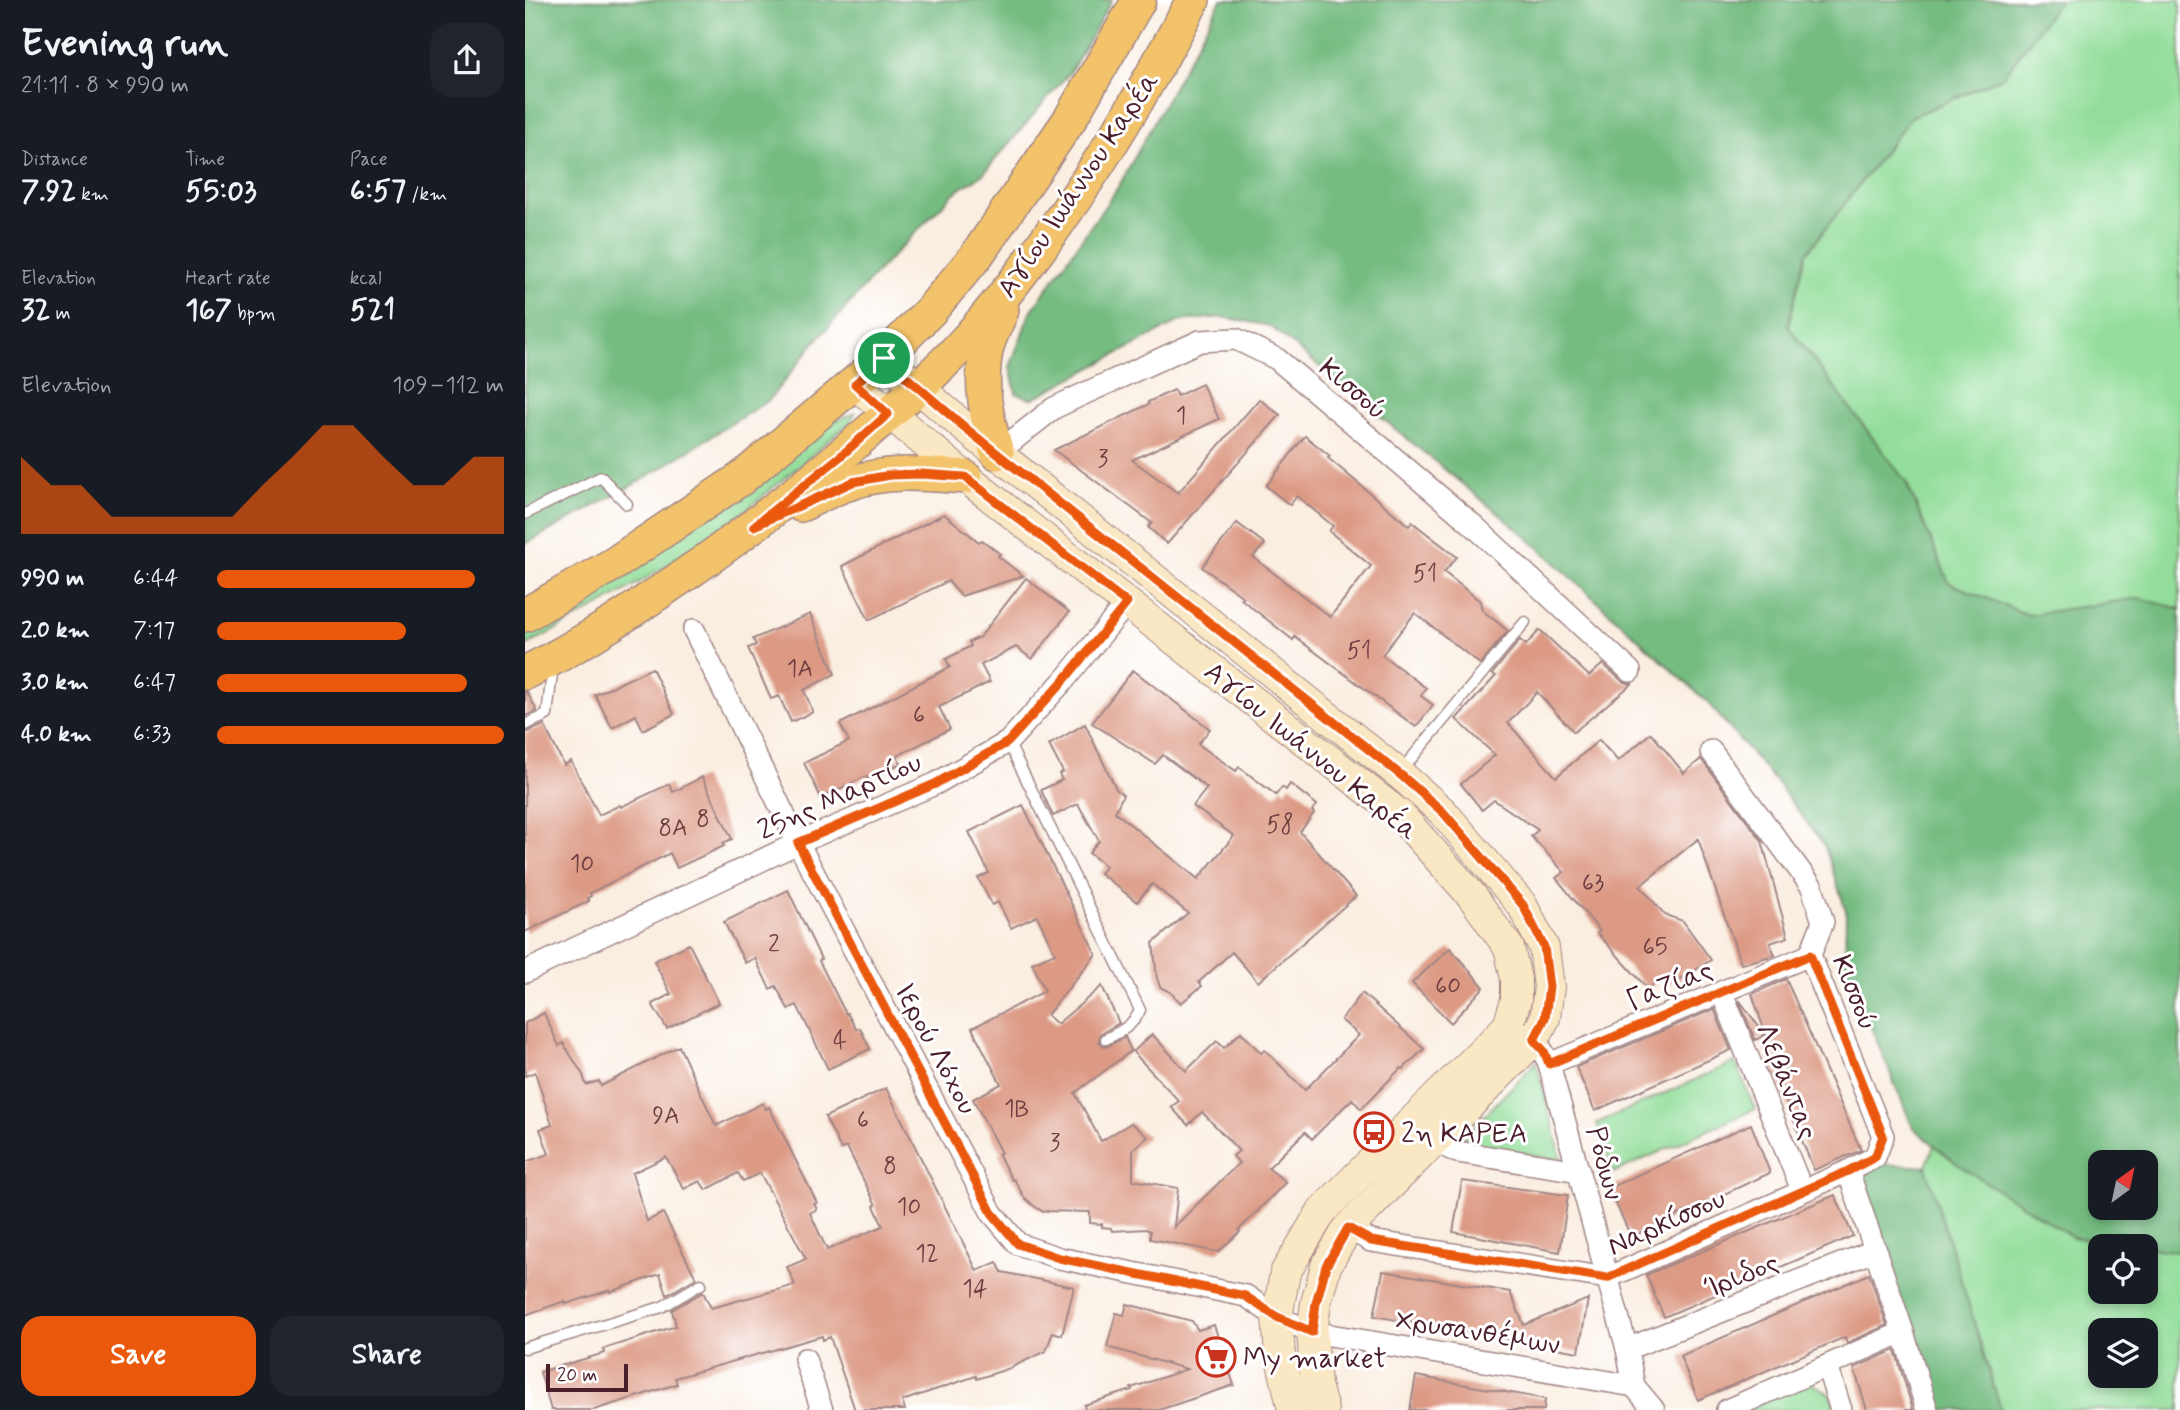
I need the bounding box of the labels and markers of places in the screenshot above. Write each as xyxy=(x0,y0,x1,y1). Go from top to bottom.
pin xyxy=(854,328,914,388)
bus stop icon: 2η ΚΑΡΕΑ xyxy=(1353,1111,1395,1153)
place label: 2η ΚΑΡΕΑ xyxy=(1401,1116,1527,1153)
supermarket icon: My market xyxy=(1195,1336,1237,1378)
place label: My market xyxy=(1243,1341,1387,1378)

